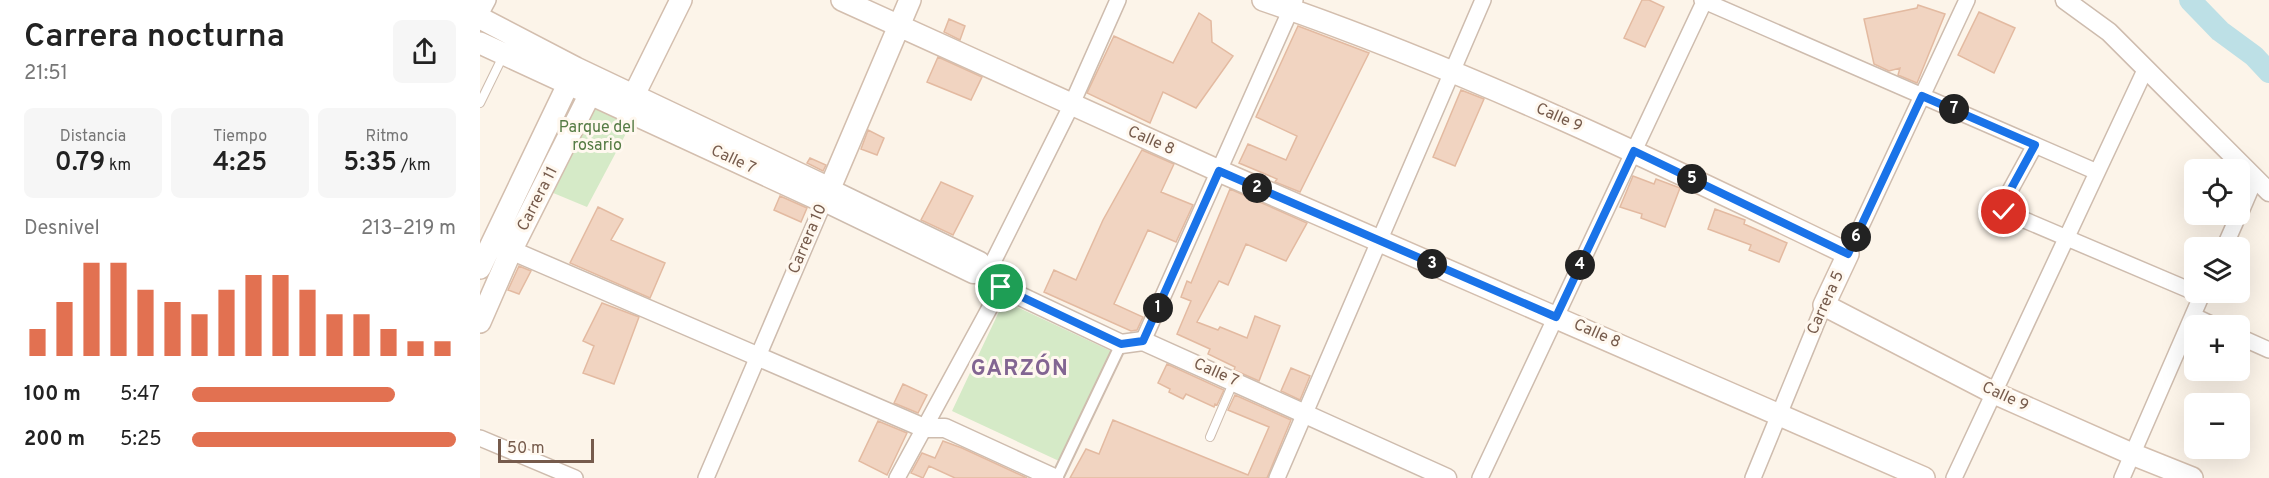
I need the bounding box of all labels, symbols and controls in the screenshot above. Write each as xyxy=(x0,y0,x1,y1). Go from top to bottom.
text: Carrera nocturna xyxy=(24,17,285,59)
button: share xyxy=(393,20,456,83)
text: 21:51 xyxy=(24,61,68,87)
pin: 7 xyxy=(1939,94,1969,124)
street label: Calle 9 xyxy=(1533,99,1585,137)
text: 7 xyxy=(1950,99,1958,119)
park label: Parque del rosario xyxy=(559,118,635,156)
street label: Calle 8 xyxy=(1124,122,1178,160)
text: Distancia xyxy=(60,127,126,147)
text: Tiempo xyxy=(213,127,267,147)
text: Ritmo xyxy=(366,127,408,147)
street label: Calle 7 xyxy=(707,141,759,179)
text: 0.79 xyxy=(55,147,105,180)
text: 4:25 xyxy=(213,147,267,180)
text: 5:35 xyxy=(343,147,397,180)
text: km xyxy=(105,156,131,176)
text: /km xyxy=(397,156,431,176)
map controls xyxy=(2184,159,2250,459)
button: locate xyxy=(2184,159,2250,225)
street label: Carrera 11 xyxy=(513,163,563,235)
pin: 5 xyxy=(1677,164,1707,194)
text: 5 xyxy=(1687,169,1697,189)
pin: 2 xyxy=(1242,173,1272,203)
text: 2 xyxy=(1252,178,1262,198)
pin xyxy=(1978,186,2029,237)
icon: check xyxy=(1987,195,2020,228)
street label: Carrera 10 xyxy=(784,201,832,277)
text: Desnivel xyxy=(24,216,100,242)
text: 213–219 m xyxy=(361,216,456,242)
pin: 6 xyxy=(1841,222,1871,252)
text: 6 xyxy=(1851,227,1861,247)
button: layers xyxy=(2184,237,2250,303)
pin: 3 xyxy=(1417,249,1447,279)
pin: 4 xyxy=(1565,250,1595,280)
text: 3 xyxy=(1427,254,1437,274)
text: 4 xyxy=(1575,255,1585,275)
pin xyxy=(975,261,1026,312)
street label: Carrera 5 xyxy=(1803,268,1849,338)
icon: arrive xyxy=(984,270,1017,303)
pin: 1 xyxy=(1143,293,1173,323)
text: 1 xyxy=(1155,298,1161,318)
street label: Calle 8 xyxy=(1570,315,1624,353)
button: + xyxy=(2184,315,2250,381)
district label: GARZÓN xyxy=(971,353,1069,383)
street label: Calle 7 xyxy=(1190,354,1242,392)
street label: Calle 9 xyxy=(1979,378,2031,416)
text: 100 m xyxy=(24,382,81,408)
text: 5:47 xyxy=(120,382,160,408)
button: − xyxy=(2184,393,2250,459)
text: 200 m xyxy=(24,427,85,453)
text: 5:25 xyxy=(120,427,162,453)
scale bar xyxy=(498,436,594,464)
text: 50 m xyxy=(507,439,545,459)

